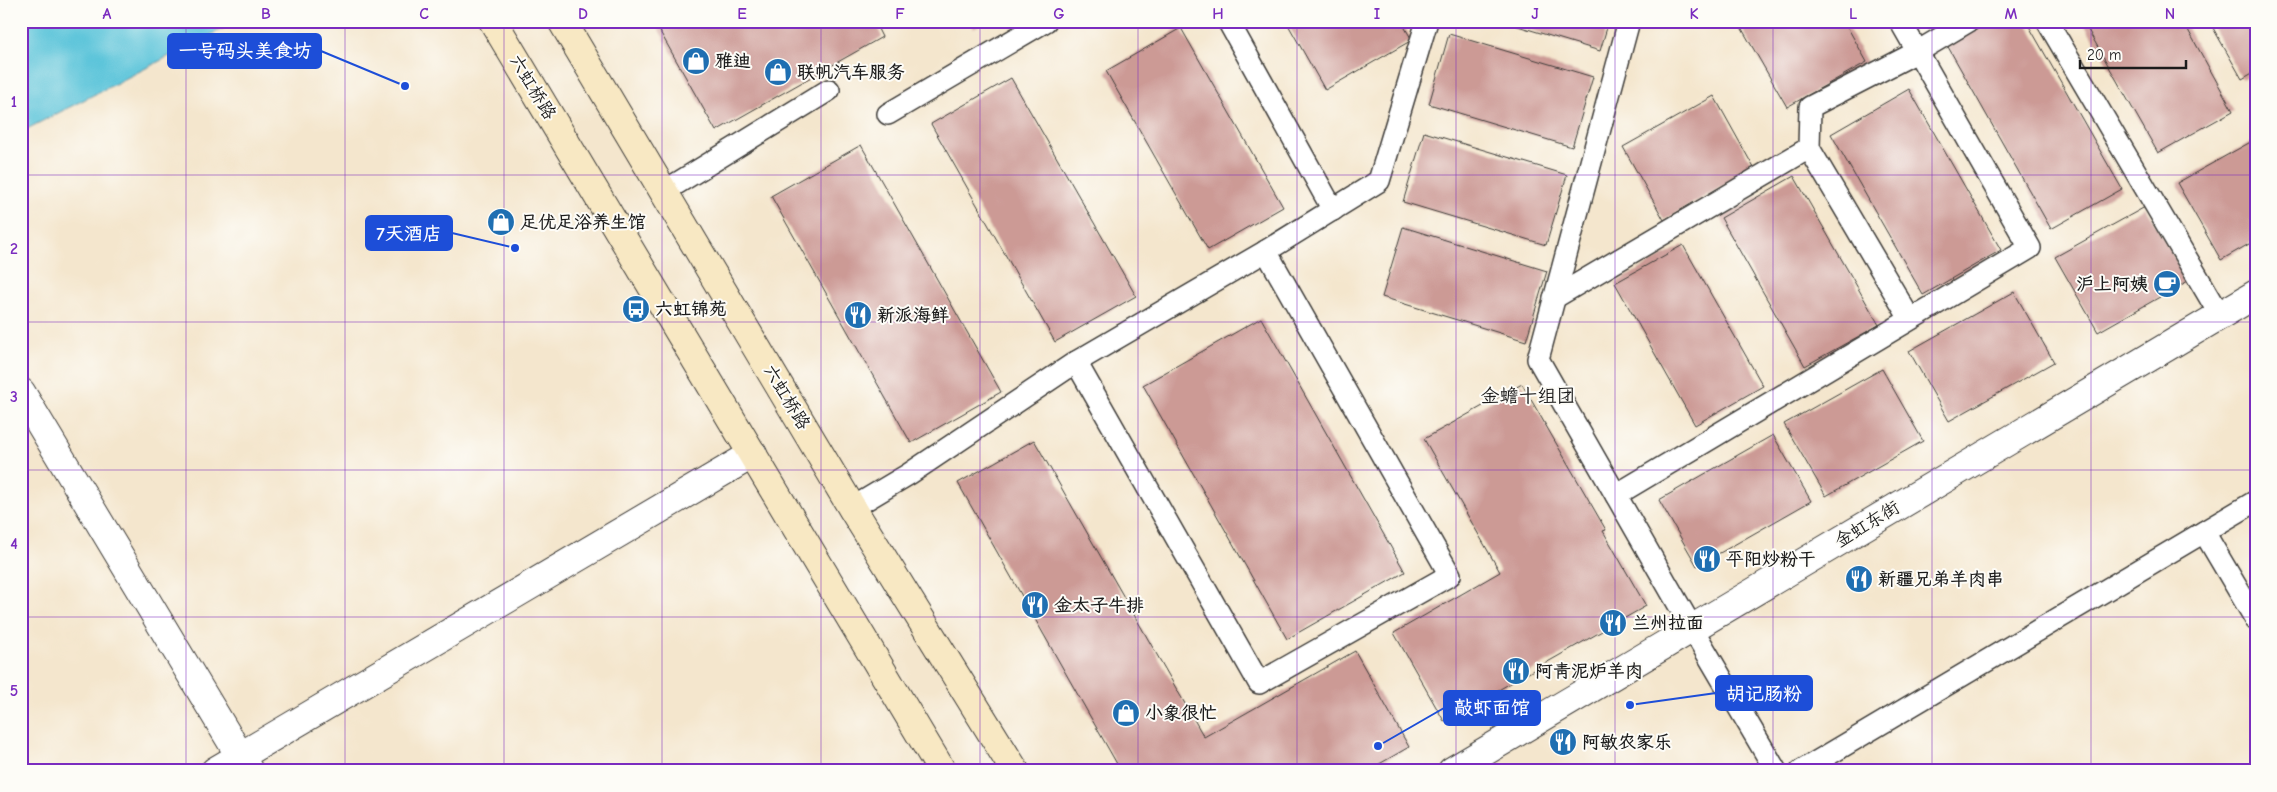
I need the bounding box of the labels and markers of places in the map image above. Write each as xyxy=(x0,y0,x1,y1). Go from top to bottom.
callout: 一号码头美食坊 xyxy=(168,34,321,68)
shop icon: 雅迪 xyxy=(681,46,711,76)
place label: 雅迪 xyxy=(715,51,751,72)
shop icon: 联帆汽车服务 xyxy=(763,57,793,87)
place label: 联帆汽车服务 xyxy=(797,62,905,83)
shop icon: 足优足浴养生馆 xyxy=(486,207,516,237)
place label: 足优足浴养生馆 xyxy=(520,212,646,233)
callout: 7天酒店 xyxy=(366,216,452,250)
cafe icon: 沪上阿姨 xyxy=(2152,269,2182,299)
place label: 沪上阿姨 xyxy=(2076,274,2148,295)
bus stop icon: 六虹锦苑 xyxy=(621,294,651,324)
place label: 六虹锦苑 xyxy=(655,299,727,320)
restaurant icon: 新派海鲜 xyxy=(843,300,873,330)
place label: 新派海鲜 xyxy=(877,305,949,326)
restaurant icon: 平阳炒粉干 xyxy=(1692,544,1722,574)
place label: 平阳炒粉干 xyxy=(1726,549,1816,570)
restaurant icon: 新疆兄弟羊肉串 xyxy=(1844,564,1874,594)
place label: 新疆兄弟羊肉串 xyxy=(1878,569,2004,590)
restaurant icon: 金太子牛排 xyxy=(1020,590,1050,620)
place label: 金太子牛排 xyxy=(1054,595,1144,616)
restaurant icon: 兰州拉面 xyxy=(1598,608,1628,638)
place label: 兰州拉面 xyxy=(1632,613,1704,634)
restaurant icon: 阿青泥炉羊肉 xyxy=(1501,656,1531,686)
place label: 阿青泥炉羊肉 xyxy=(1535,661,1643,682)
callout: 胡记肠粉 xyxy=(1716,676,1812,710)
callout: 敲虾面馆 xyxy=(1444,691,1540,725)
shop icon: 小象很忙 xyxy=(1111,698,1141,728)
place label: 小象很忙 xyxy=(1145,703,1217,724)
restaurant icon: 阿敏农家乐 xyxy=(1548,727,1578,757)
place label: 阿敏农家乐 xyxy=(1582,732,1672,753)

